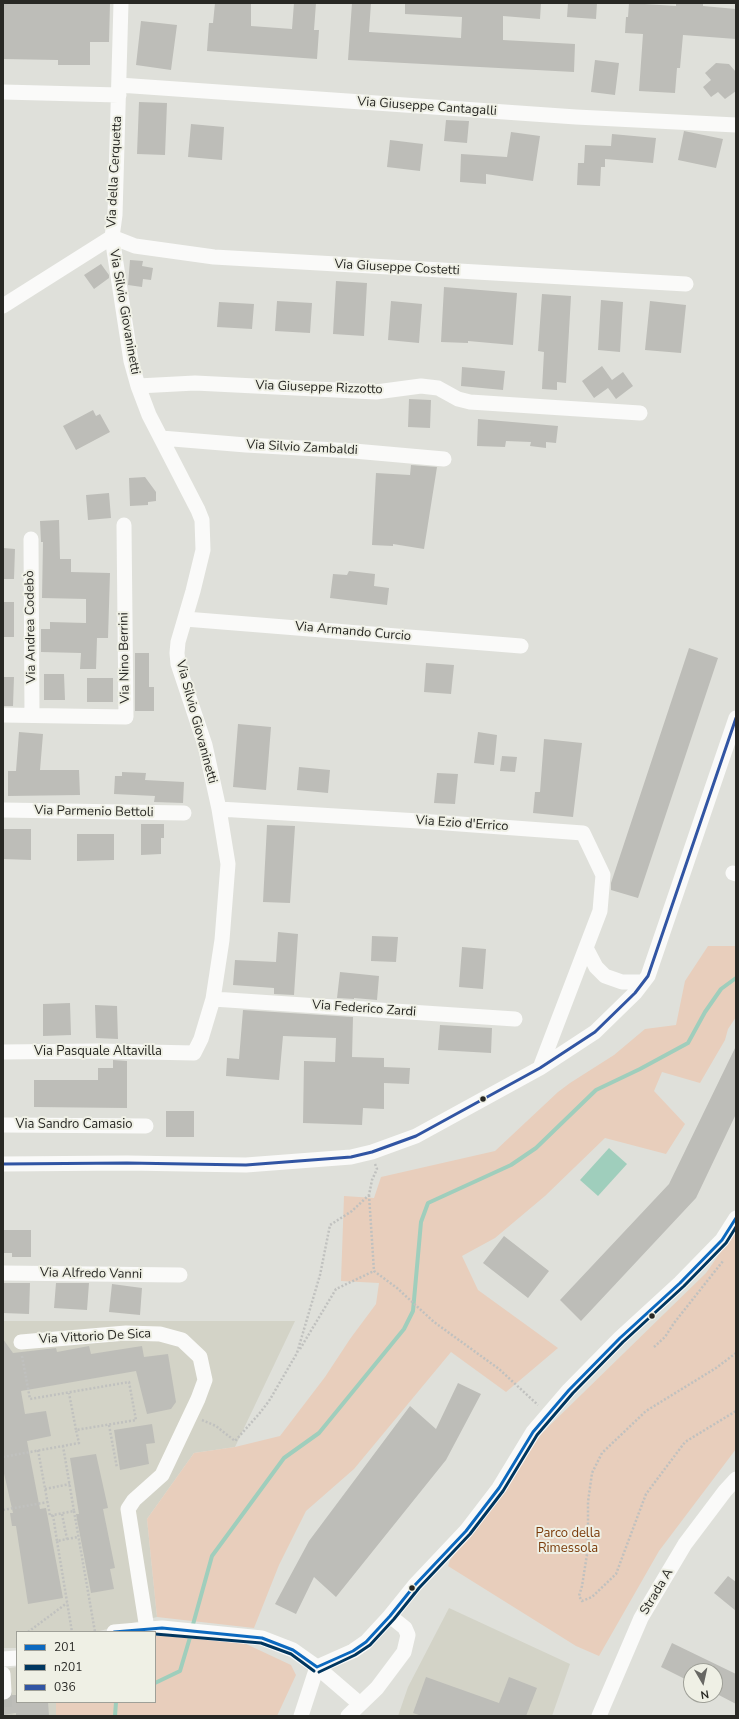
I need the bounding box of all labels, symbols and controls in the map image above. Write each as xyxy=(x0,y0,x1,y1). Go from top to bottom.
street label: Via Giuseppe Cantagalli xyxy=(357,94,497,120)
street label: Via della Cerquetta xyxy=(104,116,126,228)
street label: Via Silvio Giovaninetti xyxy=(105,248,143,376)
street label: Via Giuseppe Costetti xyxy=(334,257,460,279)
street label: Via Giuseppe Rizzotto xyxy=(255,378,383,398)
street label: Via Silvio Zambaldi xyxy=(246,437,358,459)
street label: Via Andrea Codebò xyxy=(22,570,40,684)
street label: Via Nino Berrini xyxy=(116,612,134,704)
street label: Via Armando Curcio xyxy=(294,619,412,645)
street label: Via Silvio Giovaninetti xyxy=(172,659,220,785)
street label: Via Parmenio Bettoli xyxy=(34,803,154,821)
street label: Via Ezio d'Errico xyxy=(415,813,509,835)
street label: Via Federico Zardi xyxy=(311,998,417,1020)
street label: Via Pasquale Altavilla xyxy=(34,1044,162,1060)
unlabelled marker xyxy=(478,1094,488,1104)
street label: Via Sandro Camasio xyxy=(15,1117,133,1133)
street label: Via Alfredo Vanni xyxy=(40,1265,142,1283)
unlabelled marker xyxy=(647,1311,657,1321)
street label: Via Vittorio De Sica xyxy=(39,1326,151,1348)
park label: Parco della Rimessola xyxy=(536,1526,600,1557)
street label: Strada A xyxy=(637,1566,677,1618)
unlabelled marker xyxy=(407,1583,417,1593)
legend xyxy=(16,1631,156,1703)
text: 201 xyxy=(54,1639,76,1655)
text: n201 xyxy=(54,1659,82,1675)
north arrow xyxy=(683,1663,723,1703)
text: 036 xyxy=(54,1679,76,1695)
text: N xyxy=(700,1686,710,1702)

